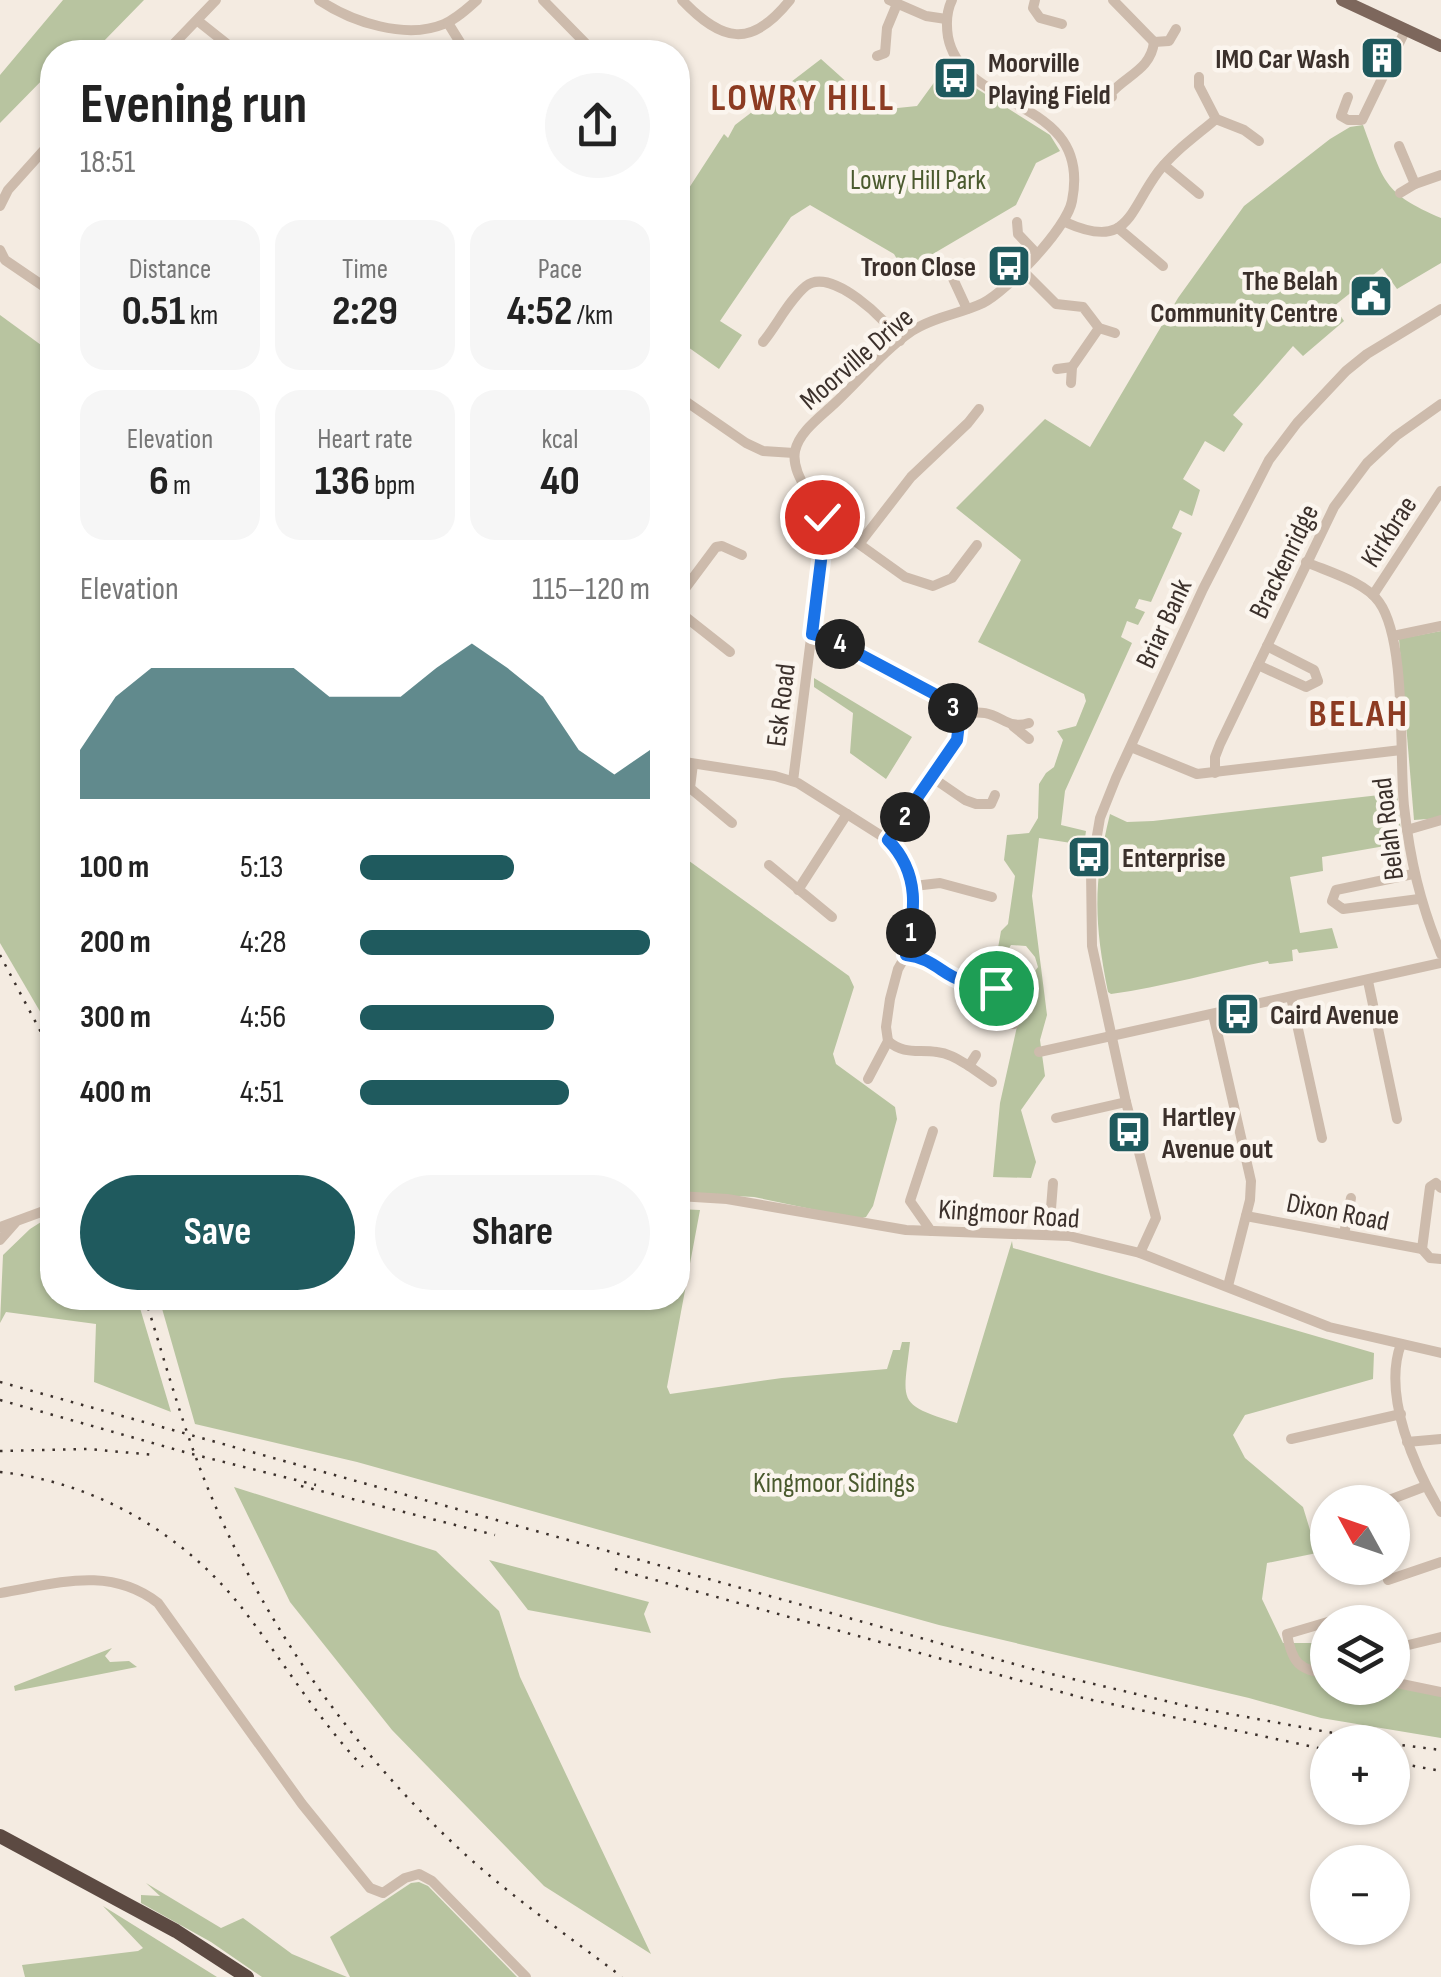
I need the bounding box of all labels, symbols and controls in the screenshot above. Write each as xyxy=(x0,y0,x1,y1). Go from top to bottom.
building icon: IMO Car Wash xyxy=(1359,35,1405,81)
place label: IMO Car Wash xyxy=(1215,43,1350,76)
place label: Moorville Playing Field xyxy=(988,47,1111,112)
bus stop icon: Moorville Playing Field xyxy=(932,55,978,101)
text: Evening run xyxy=(80,72,307,139)
button: share xyxy=(545,73,650,178)
district label: LOWRY HILL xyxy=(710,76,896,121)
text: 18:51 xyxy=(80,143,135,182)
park label: Lowry Hill Park xyxy=(850,164,986,197)
bus stop icon: Troon Close xyxy=(986,243,1032,289)
place label: Troon Close xyxy=(861,251,976,284)
text: Distance xyxy=(129,253,211,286)
text: Time xyxy=(342,253,388,286)
text: Pace xyxy=(538,253,582,286)
place label: The Belah Community Centre xyxy=(1150,265,1338,330)
public building icon: The Belah Community Centre xyxy=(1348,273,1394,319)
text: 0.51 xyxy=(122,286,185,337)
text: 2:29 xyxy=(332,286,398,337)
text: 4:52 xyxy=(507,286,572,337)
text: km xyxy=(185,299,218,332)
text: /km xyxy=(572,299,613,332)
street label: Moorville Drive xyxy=(794,301,920,417)
text: Elevation xyxy=(127,423,213,456)
text: Heart rate xyxy=(317,423,413,456)
text: kcal xyxy=(541,423,579,456)
text: 6 xyxy=(149,456,169,507)
text: 136 xyxy=(315,456,370,507)
text: 40 xyxy=(540,456,580,507)
text: m xyxy=(169,469,191,502)
text: bpm xyxy=(370,469,415,502)
pin xyxy=(780,475,865,560)
icon: check xyxy=(795,490,850,545)
street label: Kirkbrae xyxy=(1354,490,1424,573)
street label: Brackenridge xyxy=(1243,499,1326,624)
text: Elevation xyxy=(80,570,179,609)
text: 115–120 m xyxy=(532,570,650,609)
street label: Briar Bank xyxy=(1129,573,1200,674)
pin: 4 xyxy=(815,619,865,669)
text: 4 xyxy=(833,627,847,660)
street label: Esk Road xyxy=(760,662,803,749)
pin: 3 xyxy=(928,683,978,733)
text: 3 xyxy=(947,691,959,724)
district label: BELAH xyxy=(1309,692,1409,737)
street label: Belah Road xyxy=(1366,776,1411,882)
pin: 2 xyxy=(880,792,930,842)
text: 2 xyxy=(899,800,911,833)
bus stop icon: Enterprise xyxy=(1066,834,1112,880)
place label: Enterprise xyxy=(1122,842,1226,875)
text: 100 m xyxy=(80,848,149,887)
text: 5:13 xyxy=(240,848,284,887)
pin: 1 xyxy=(886,908,936,958)
text: 1 xyxy=(906,916,916,949)
text: 200 m xyxy=(80,923,151,962)
text: 4:28 xyxy=(240,923,287,962)
pin xyxy=(954,946,1039,1031)
icon: arrive xyxy=(969,961,1024,1016)
bus stop icon: Caird Avenue xyxy=(1215,991,1261,1037)
text: 300 m xyxy=(80,998,151,1037)
text: 4:56 xyxy=(240,998,286,1037)
place label: Caird Avenue xyxy=(1270,999,1399,1032)
text: 400 m xyxy=(80,1073,152,1112)
text: 4:51 xyxy=(240,1073,283,1112)
place label: Hartley Avenue out xyxy=(1161,1101,1273,1166)
bus stop icon: Hartley Avenue out xyxy=(1106,1109,1152,1155)
button: Save xyxy=(80,1175,355,1290)
button: Share xyxy=(375,1175,650,1290)
street label: Dixon Road xyxy=(1284,1186,1392,1239)
street label: Kingmoor Road xyxy=(937,1193,1081,1236)
park label: Kingmoor Sidings xyxy=(753,1467,915,1500)
north arrow xyxy=(1310,1485,1410,1585)
map controls xyxy=(1310,1485,1410,1945)
button: layers xyxy=(1310,1605,1410,1705)
button: + xyxy=(1310,1725,1410,1825)
button: − xyxy=(1310,1845,1410,1945)

